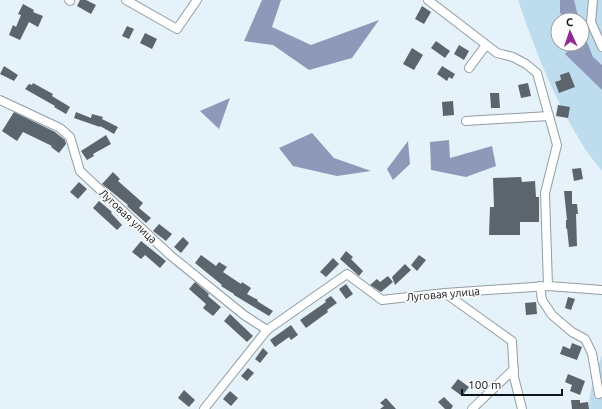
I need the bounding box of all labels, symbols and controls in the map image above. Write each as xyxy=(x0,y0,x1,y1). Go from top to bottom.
north arrow xyxy=(550,12,590,52)
text: С xyxy=(566,16,573,28)
street label: Луговая улица xyxy=(97,186,159,246)
street label: Луговая улица xyxy=(406,285,480,303)
scale bar xyxy=(462,371,562,397)
text: 100 m xyxy=(468,378,501,391)

